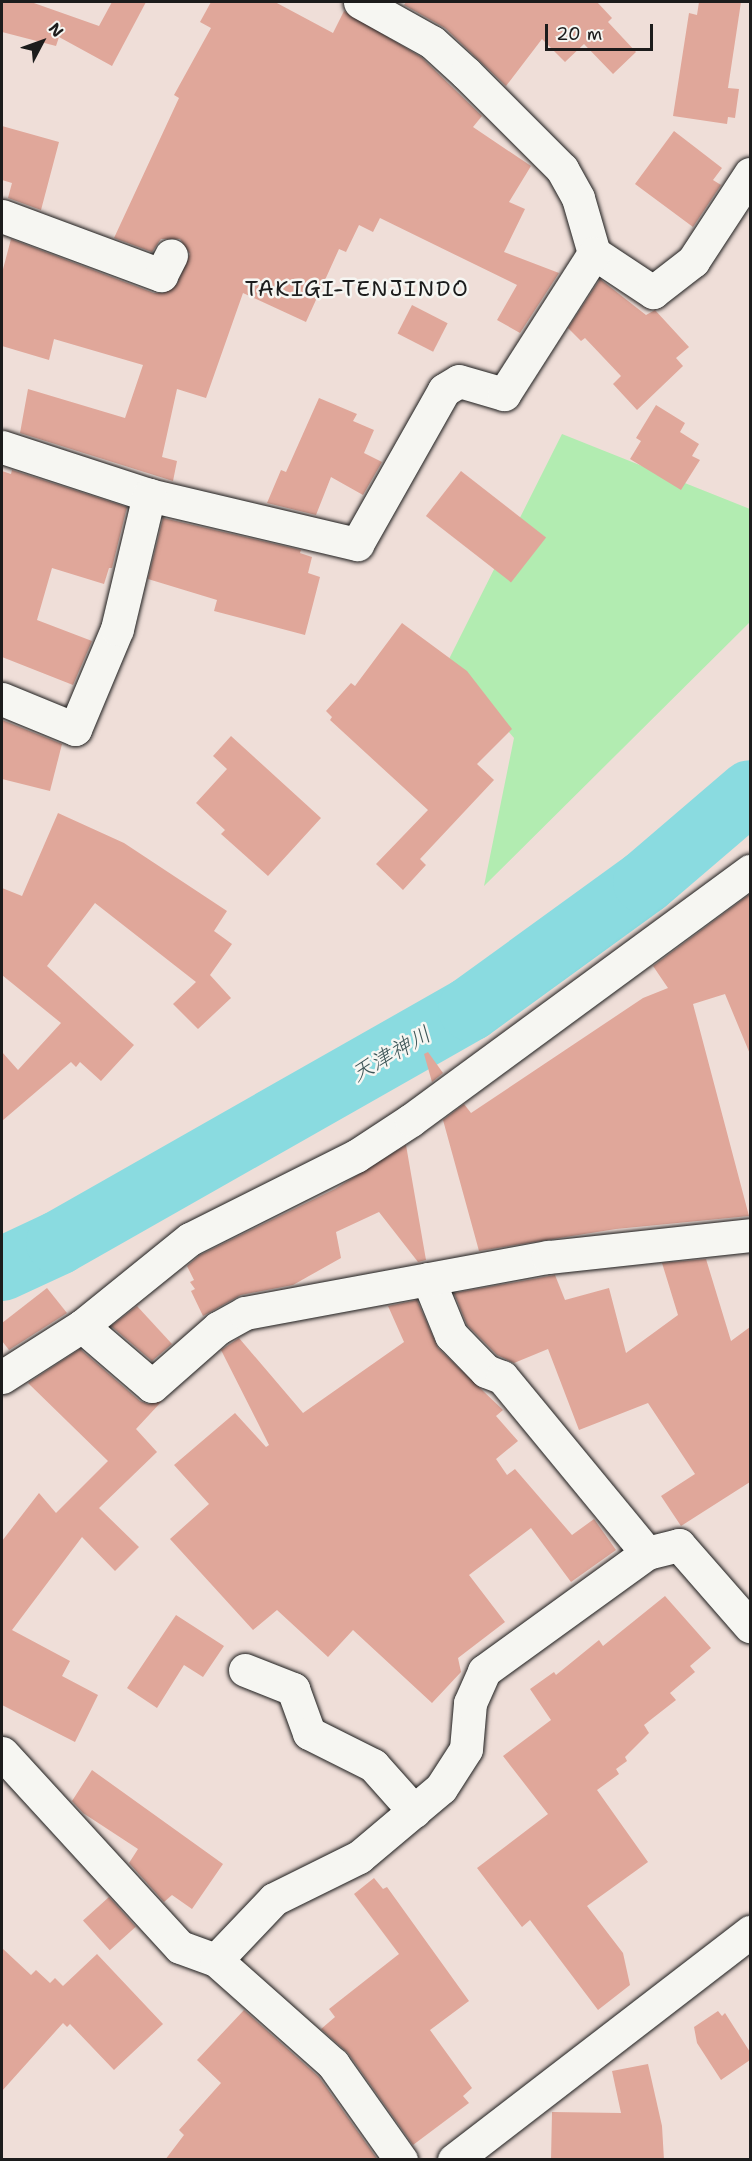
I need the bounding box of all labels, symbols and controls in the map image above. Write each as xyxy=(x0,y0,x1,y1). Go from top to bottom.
north arrow xyxy=(12,12,72,72)
scale bar xyxy=(548,12,656,50)
text: N xyxy=(44,18,68,42)
text: 20 m xyxy=(556,22,602,46)
district label: TAKIGI-TENJINDO xyxy=(245,276,469,302)
water label: 天津神川 xyxy=(346,1021,436,1087)

